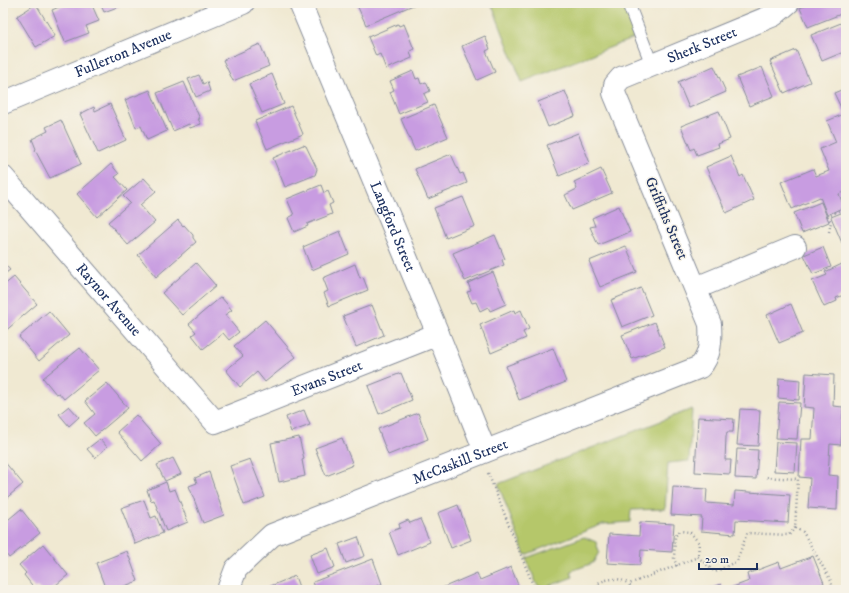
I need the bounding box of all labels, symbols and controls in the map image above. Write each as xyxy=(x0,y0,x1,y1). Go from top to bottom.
street label: Sherk Street xyxy=(664,22,740,68)
street label: Fullerton Avenue xyxy=(72,25,175,82)
street label: Griffiths Street xyxy=(641,174,693,263)
street label: Langford Street xyxy=(365,179,420,275)
street label: Raynor Avenue xyxy=(72,259,145,340)
street label: Evans Street xyxy=(288,356,365,401)
street label: McCaskill Street xyxy=(410,434,511,489)
scale bar xyxy=(699,545,757,571)
text: 20 m xyxy=(705,552,729,567)

